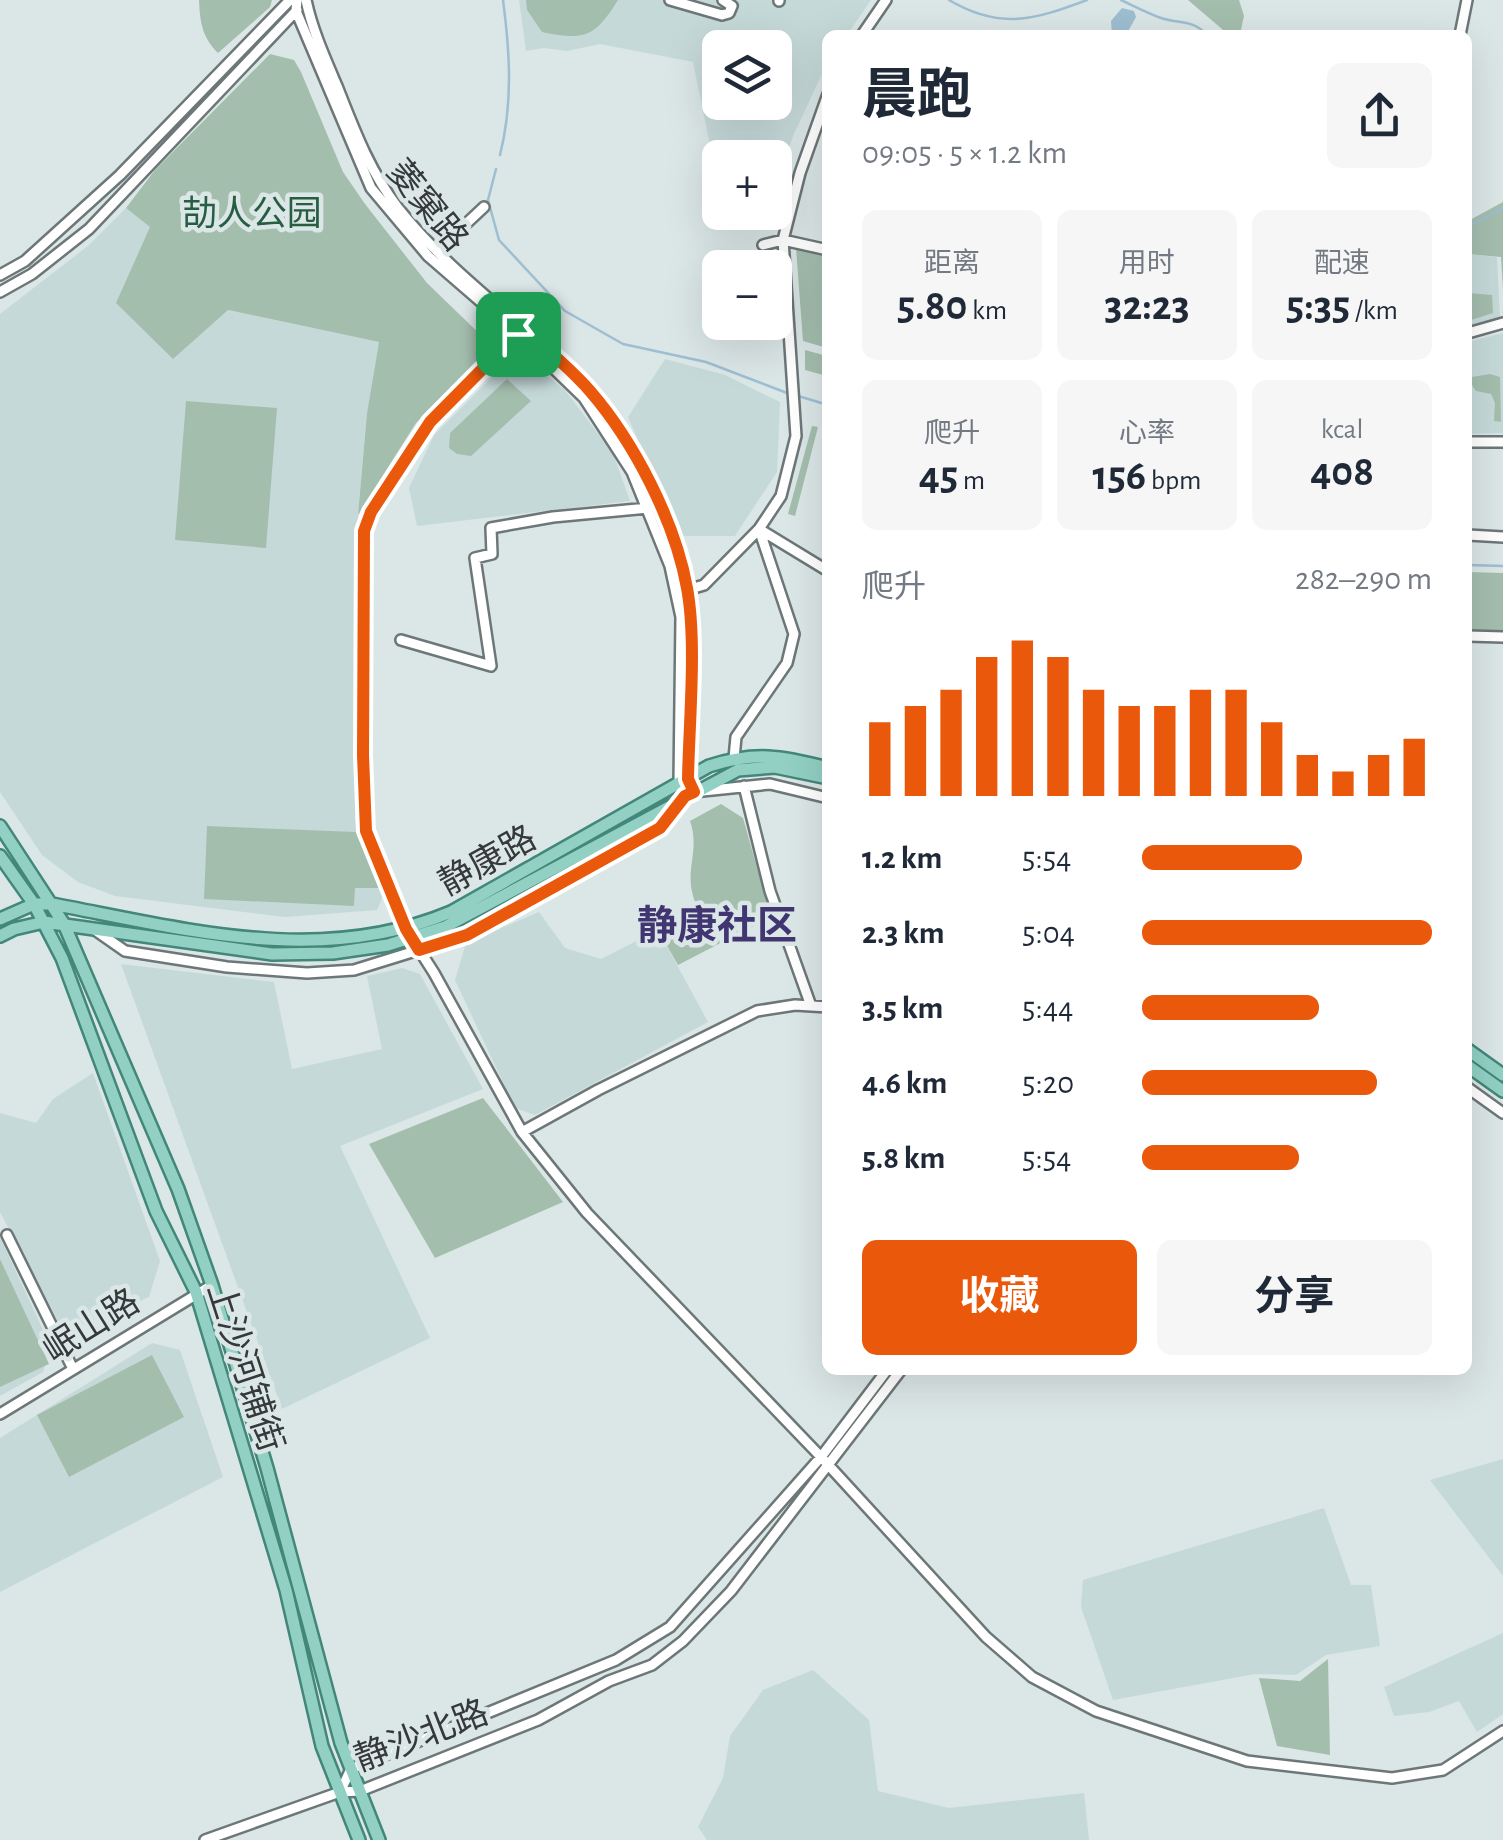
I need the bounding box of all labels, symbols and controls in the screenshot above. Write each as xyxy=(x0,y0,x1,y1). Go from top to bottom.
map controls xyxy=(702,30,792,340)
button: layers xyxy=(702,30,792,120)
button: share xyxy=(1327,63,1432,168)
text: 晨跑 xyxy=(862,69,972,124)
text: 09:05 · 5 × 1.2 km xyxy=(862,137,1067,169)
button: + xyxy=(702,140,792,230)
street label: 菱窠路 xyxy=(380,153,475,258)
park label: 劼人公园 xyxy=(182,195,322,232)
button: − xyxy=(702,250,792,340)
text: 距离 xyxy=(924,250,980,278)
text: 用时 xyxy=(1119,250,1175,278)
text: 配速 xyxy=(1314,250,1370,278)
text: 5.80 xyxy=(897,285,967,327)
text: 32:23 xyxy=(1104,285,1190,327)
text: 5:35 xyxy=(1286,285,1350,327)
pin xyxy=(476,292,561,377)
text: km xyxy=(967,297,1007,325)
text: /km xyxy=(1350,297,1398,325)
icon: arrive xyxy=(491,307,546,362)
text: kcal xyxy=(1321,416,1363,444)
text: 爬升 xyxy=(924,420,980,448)
text: 心率 xyxy=(1119,420,1175,448)
text: 408 xyxy=(1310,451,1374,493)
text: 45 xyxy=(919,455,958,497)
text: 156 xyxy=(1093,455,1146,497)
text: m xyxy=(958,467,985,495)
text: bpm xyxy=(1146,467,1201,495)
text: 282–290 m xyxy=(1295,563,1432,595)
text: 爬升 xyxy=(862,571,926,603)
street label: 静康路 xyxy=(432,819,542,902)
text: 1.2 km xyxy=(862,842,942,874)
text: 5:54 xyxy=(1022,842,1071,874)
district label: 静康社区 xyxy=(637,904,797,947)
text: 2.3 km xyxy=(862,917,945,949)
text: 5:04 xyxy=(1022,917,1075,949)
text: 3.5 km xyxy=(862,992,943,1024)
text: 5:44 xyxy=(1022,992,1074,1024)
text: 4.6 km xyxy=(862,1067,947,1099)
text: 5:20 xyxy=(1022,1067,1074,1099)
text: 5.8 km xyxy=(862,1142,945,1174)
text: 5:54 xyxy=(1022,1142,1071,1174)
button: 收藏 xyxy=(862,1240,1137,1355)
button: 分享 xyxy=(1157,1240,1432,1355)
street label: 上沙河铺街 xyxy=(201,1278,290,1456)
street label: 岷山路 xyxy=(37,1282,146,1369)
street label: 静沙北路 xyxy=(349,1693,493,1778)

